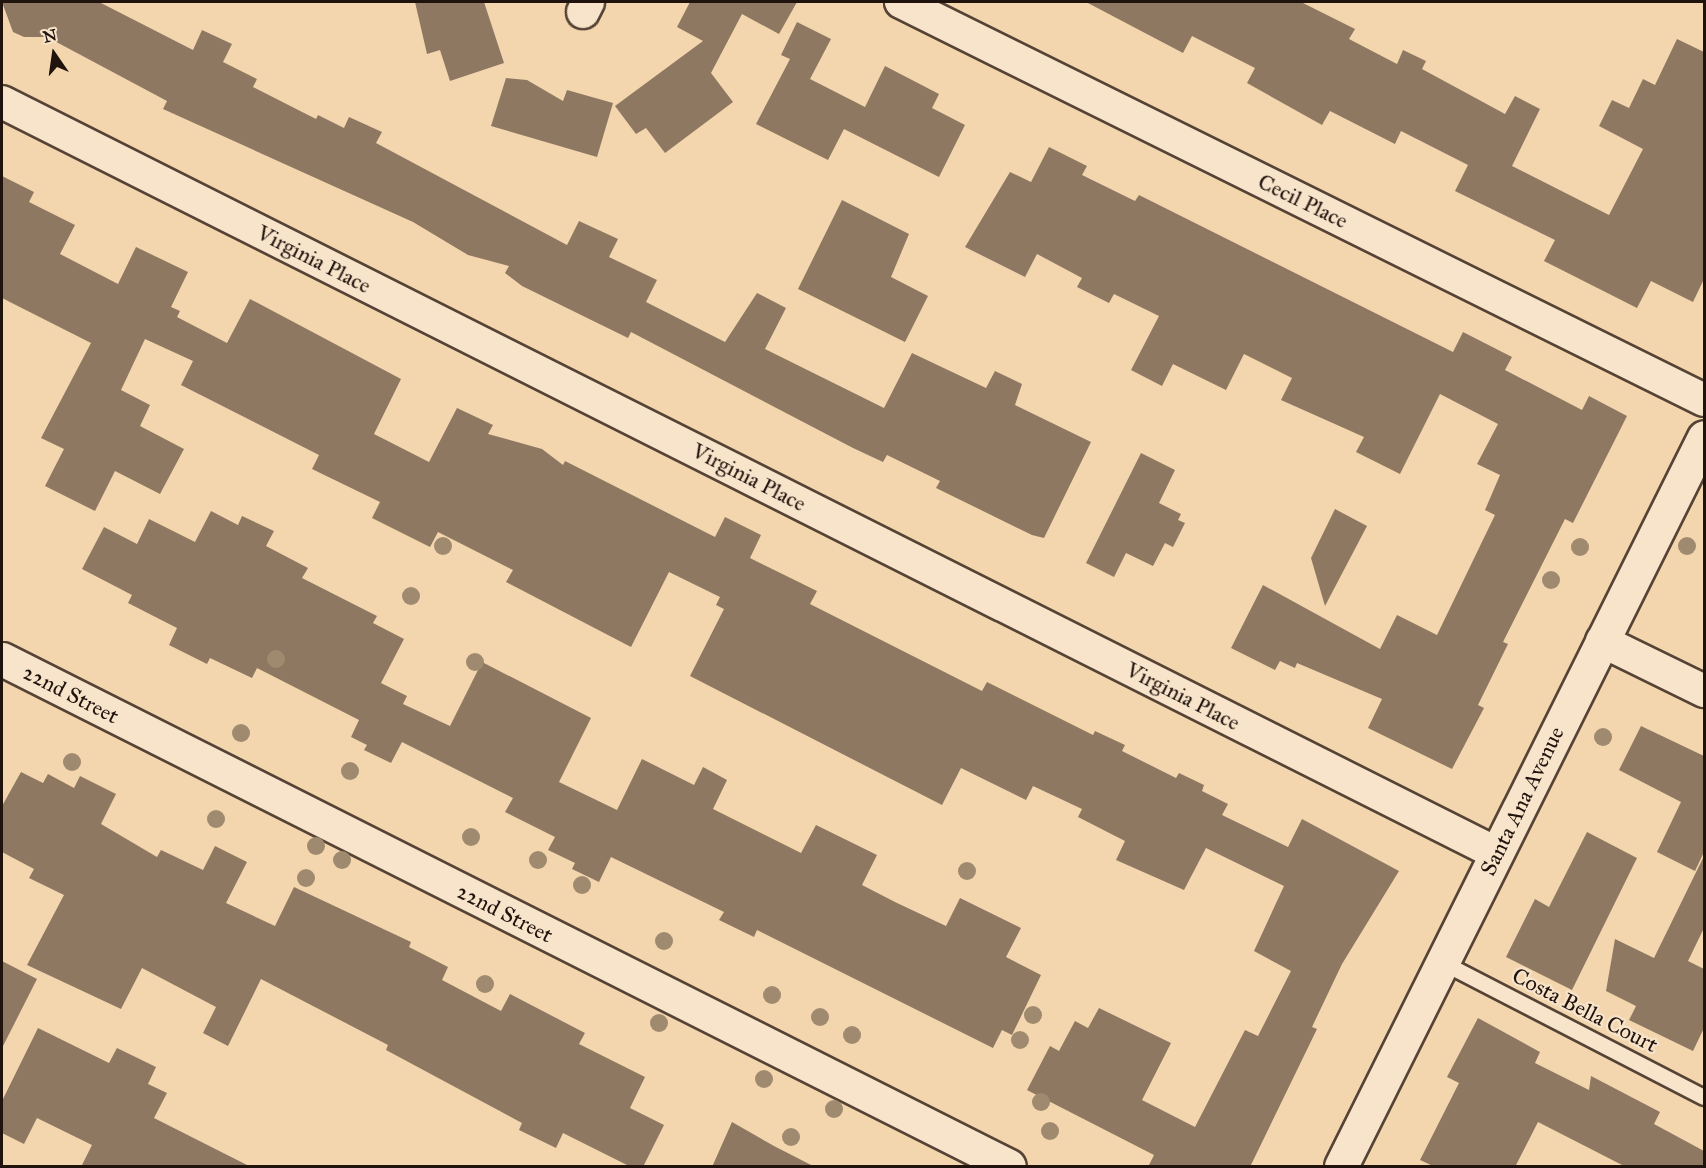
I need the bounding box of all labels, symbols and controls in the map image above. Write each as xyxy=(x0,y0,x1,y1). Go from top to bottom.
north arrow xyxy=(24,24,84,84)
text: N xyxy=(41,25,59,47)
street label: Cecil Place xyxy=(1254,168,1352,234)
street label: Virginia Place xyxy=(253,219,375,299)
street label: Virginia Place xyxy=(688,437,810,517)
street label: Virginia Place xyxy=(1122,656,1244,736)
street label: 22nd Street xyxy=(19,659,123,729)
street label: Santa Ana Avenue xyxy=(1475,722,1569,880)
street label: 22nd Street xyxy=(453,878,557,948)
street label: Costa Bella Court xyxy=(1508,962,1662,1058)

